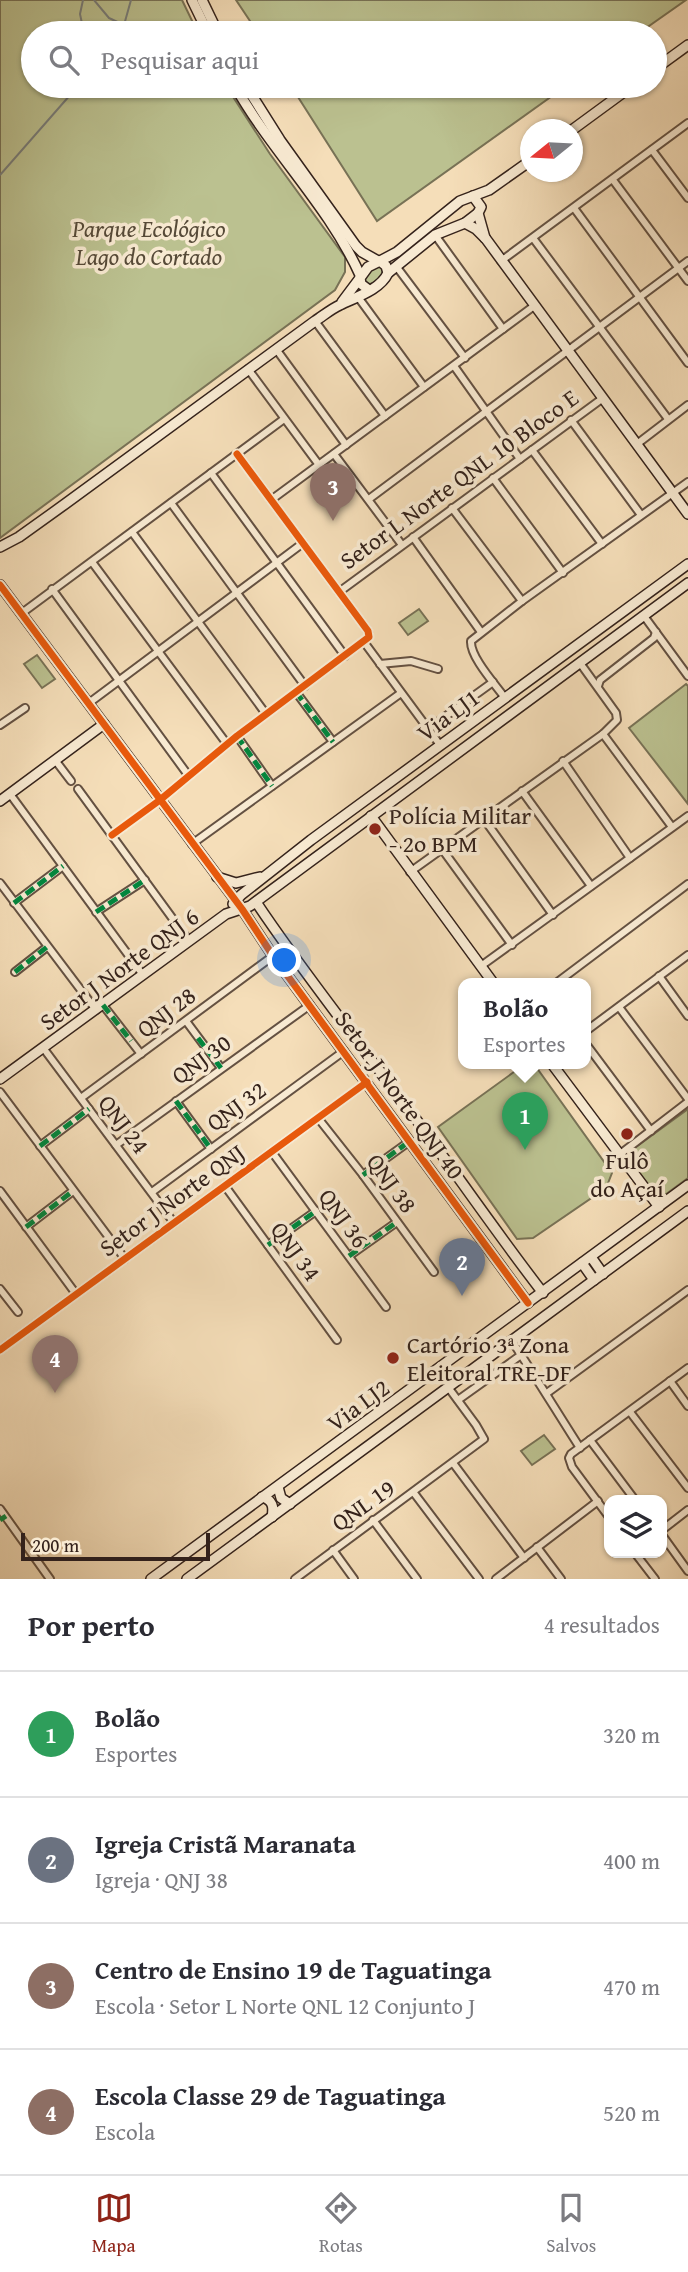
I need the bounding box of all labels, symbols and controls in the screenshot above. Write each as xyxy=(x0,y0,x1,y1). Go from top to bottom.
search box xyxy=(21,21,667,98)
text: Pesquisar aqui xyxy=(101,40,259,79)
icon: search xyxy=(45,41,83,79)
north arrow xyxy=(520,119,583,182)
park label: Parque Ecológico Lago do Cortado xyxy=(71,211,226,274)
street label: Setor L Norte QNL 10 Bloco E xyxy=(333,380,585,578)
pin: 3 xyxy=(310,463,356,521)
street label: Via LJ1 xyxy=(409,680,487,750)
place label: Polícia Militar - 2o BPM xyxy=(389,798,531,861)
marker: Polícia Militar - 2o BPM xyxy=(367,821,383,837)
street label: Setor J Norte QNJ 6 xyxy=(32,899,206,1039)
your location xyxy=(267,943,301,977)
street label: QNJ 28 xyxy=(129,978,203,1046)
popup xyxy=(458,978,591,1069)
text: Bolão xyxy=(483,988,548,1027)
street label: Setor J Norte QNJ 40 xyxy=(327,1003,473,1187)
street label: QNJ 30 xyxy=(164,1025,238,1093)
text: Esportes xyxy=(483,1027,566,1060)
street label: QNJ 32 xyxy=(199,1072,273,1140)
street label: QNJ 24 xyxy=(90,1087,158,1161)
pin: 1 xyxy=(502,1092,548,1150)
marker: Fulô do Açaí xyxy=(619,1126,635,1142)
street label: Setor J Norte QNJ xyxy=(92,1135,252,1265)
place label: Fulô do Açaí xyxy=(590,1143,665,1206)
street label: QNJ 38 xyxy=(358,1146,426,1220)
street label: QNJ 36 xyxy=(310,1181,378,1255)
street label: QNJ 34 xyxy=(262,1214,330,1288)
pin: 2 xyxy=(439,1238,485,1296)
place label: Cartório 3ª Zona Eleitoral TRE-DF xyxy=(407,1327,572,1390)
pin: 4 xyxy=(32,1335,78,1393)
marker: Cartório 3ª Zona Eleitoral TRE-DF xyxy=(385,1350,401,1366)
street label: Via LJ2 xyxy=(319,1370,397,1440)
street label: QNL 19 xyxy=(324,1470,402,1540)
map controls xyxy=(604,1495,667,1558)
button: layers xyxy=(604,1495,667,1558)
scale bar xyxy=(21,1530,210,1562)
text: 200 m xyxy=(32,1531,79,1559)
text: Por perto xyxy=(28,1603,155,1647)
text: 4 resultados xyxy=(544,1608,660,1641)
text: Bolão xyxy=(95,1698,160,1737)
text: 1 xyxy=(45,1718,57,1751)
text: 320 m xyxy=(603,1718,660,1751)
text: Esportes xyxy=(95,1737,177,1770)
text: Igreja Cristã Maranata xyxy=(95,1824,356,1863)
text: 2 xyxy=(45,1844,57,1877)
text: 400 m xyxy=(603,1844,660,1877)
text: Igreja · QNJ 38 xyxy=(95,1863,228,1896)
text: Centro de Ensino 19 de Taguatinga xyxy=(95,1950,492,1989)
text: 3 xyxy=(45,1970,57,2003)
text: 470 m xyxy=(603,1970,660,2003)
text: Escola · Setor L Norte QNL 12 Conjunto J xyxy=(95,1989,475,2022)
text: Escola Classe 29 de Taguatinga xyxy=(95,2076,446,2115)
text: 4 xyxy=(45,2096,57,2129)
text: 520 m xyxy=(603,2096,660,2129)
text: Escola xyxy=(95,2115,155,2148)
tab: Mapa xyxy=(92,2189,136,2259)
tab: Rotas xyxy=(319,2189,363,2259)
tab: Salvos xyxy=(546,2189,596,2259)

